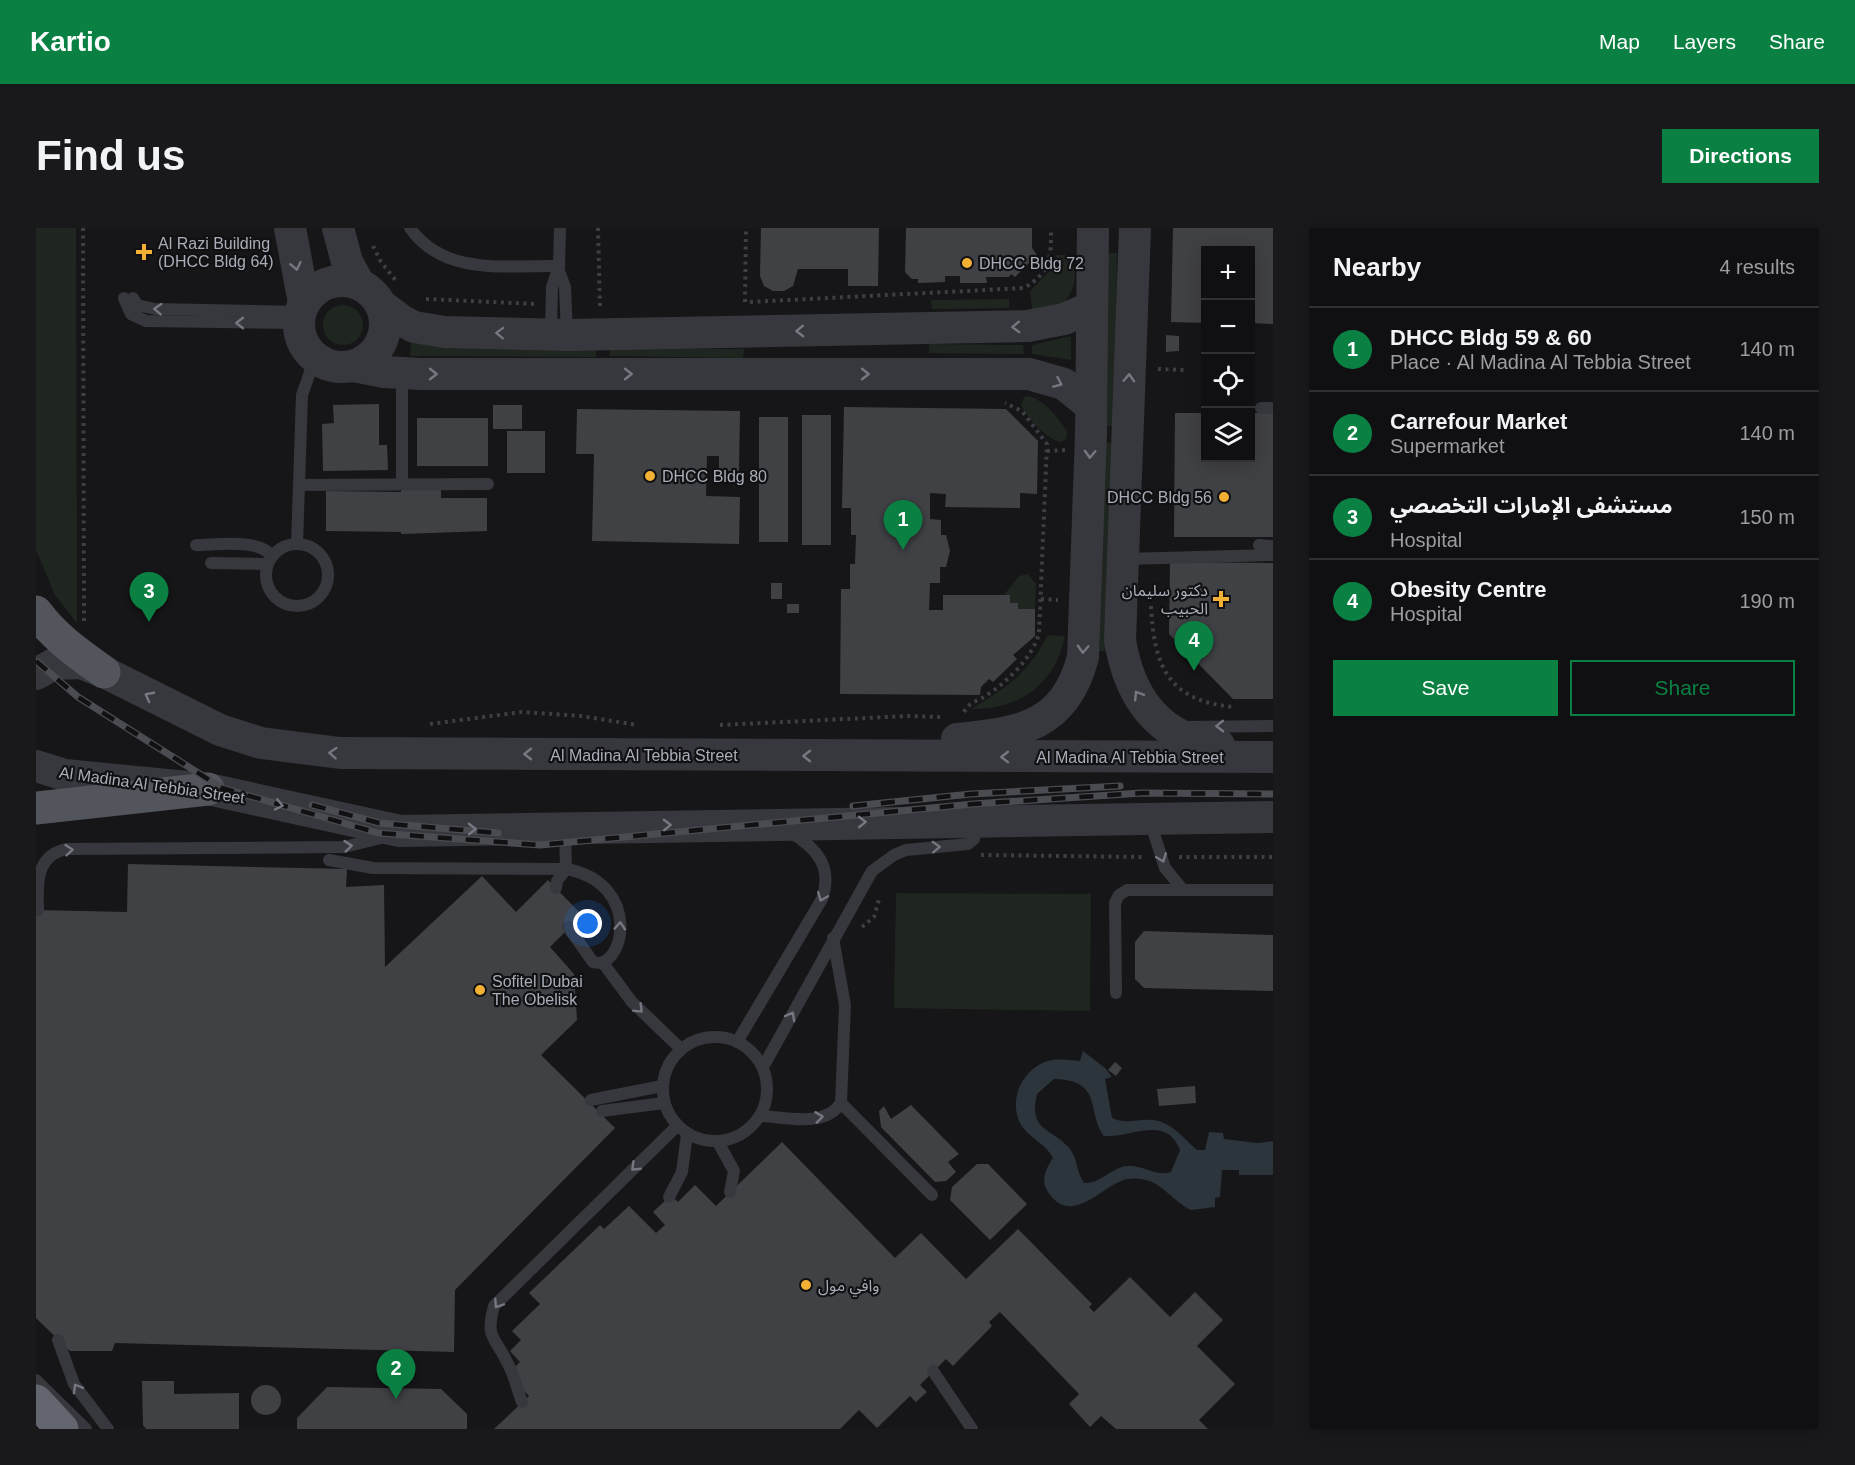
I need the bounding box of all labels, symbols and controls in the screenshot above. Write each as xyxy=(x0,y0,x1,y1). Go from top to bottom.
text: Kartio xyxy=(30,26,111,57)
text: Map xyxy=(1599,30,1640,53)
text: Layers xyxy=(1673,30,1736,53)
text: Share xyxy=(1769,30,1825,53)
button: Directions xyxy=(1662,129,1819,183)
text: Find us xyxy=(36,132,185,179)
place label: Al Razi Building (DHCC Bldg 64) xyxy=(158,235,274,270)
marker: Al Razi Building (DHCC Bldg 64) xyxy=(135,243,153,261)
map controls xyxy=(1201,246,1255,462)
button: + xyxy=(1201,246,1255,300)
text: Nearby xyxy=(1333,252,1421,282)
place label: DHCC Bldg 72 xyxy=(979,255,1084,272)
marker: DHCC Bldg 72 xyxy=(960,256,974,270)
text: 4 results xyxy=(1719,256,1795,278)
one-way arrow xyxy=(289,260,302,270)
button: − xyxy=(1201,300,1255,354)
one-way arrow xyxy=(153,303,162,316)
one-way arrow xyxy=(235,317,244,329)
one-way arrow xyxy=(1011,320,1020,333)
one-way arrow xyxy=(795,325,804,337)
text: DHCC Bldg 59 & 60 xyxy=(1390,325,1592,350)
one-way arrow xyxy=(495,327,504,340)
text: 1 xyxy=(1347,338,1358,360)
text: 140 m xyxy=(1739,338,1795,360)
text: Place · Al Madina Al Tebbia Street xyxy=(1390,351,1691,373)
button: locate xyxy=(1201,354,1255,408)
one-way arrow xyxy=(428,368,437,380)
one-way arrow xyxy=(623,368,632,380)
one-way arrow xyxy=(860,368,869,380)
one-way arrow xyxy=(1122,373,1135,382)
one-way arrow xyxy=(1052,375,1063,387)
button: layers xyxy=(1201,408,1255,462)
text: Carrefour Market xyxy=(1390,409,1567,434)
text: 2 xyxy=(1347,422,1358,444)
text: 140 m xyxy=(1739,422,1795,444)
text: Supermarket xyxy=(1390,435,1505,457)
one-way arrow xyxy=(1084,450,1097,459)
place label: DHCC Bldg 80 xyxy=(662,468,767,485)
marker: DHCC Bldg 80 xyxy=(643,469,657,483)
place label: DHCC Bldg 56 xyxy=(1107,489,1212,506)
marker: DHCC Bldg 56 xyxy=(1217,490,1231,504)
text: مستشفى الإمارات التخصصي xyxy=(1390,493,1673,518)
pin: 1 xyxy=(884,500,922,550)
text: 3 xyxy=(1347,506,1358,528)
text: 150 m xyxy=(1739,506,1795,528)
text: Hospital xyxy=(1390,529,1462,551)
pin: 3 xyxy=(130,572,168,622)
text: Obesity Centre xyxy=(1390,577,1547,602)
place label: دكتور سليمان الحبيب xyxy=(1122,582,1208,617)
marker: دكتور سليمان الحبيب xyxy=(1212,590,1230,608)
text: 4 xyxy=(1347,590,1358,612)
text: 190 m xyxy=(1739,590,1795,612)
text: Hospital xyxy=(1390,603,1462,625)
pin: 4 xyxy=(1174,622,1214,671)
one-way arrow xyxy=(1077,645,1089,654)
button: Save xyxy=(1333,660,1558,716)
button: Share xyxy=(1570,660,1795,716)
one-way arrow xyxy=(1134,691,1146,701)
one-way arrow xyxy=(144,692,155,703)
one-way arrow xyxy=(1215,720,1224,732)
one-way arrow xyxy=(328,746,337,759)
street label: Al Madina Al Tebbia Street xyxy=(550,747,738,764)
one-way arrow xyxy=(523,748,532,760)
street label: Al Madina Al Tebbia Street xyxy=(1036,749,1224,766)
one-way arrow xyxy=(802,750,811,762)
one-way arrow xyxy=(1000,751,1009,763)
street label: Al Madina Al Tebbia Street xyxy=(58,764,247,807)
one-way arrow xyxy=(274,797,284,810)
one-way arrow xyxy=(857,815,866,828)
one-way arrow xyxy=(662,819,671,831)
one-way arrow xyxy=(467,823,476,835)
one-way arrow xyxy=(343,840,352,853)
one-way arrow xyxy=(932,841,941,853)
one-way arrow xyxy=(64,844,74,857)
one-way arrow xyxy=(1154,852,1167,863)
one-way arrow xyxy=(817,890,829,901)
your location xyxy=(573,909,602,938)
one-way arrow xyxy=(613,921,626,930)
place label: Sofitel Dubai The Obelisk xyxy=(492,973,583,1008)
marker: Sofitel Dubai The Obelisk xyxy=(473,983,487,997)
one-way arrow xyxy=(632,1001,643,1012)
one-way arrow xyxy=(784,1011,795,1022)
one-way arrow xyxy=(814,1111,824,1123)
one-way arrow xyxy=(632,1160,642,1171)
place label: وافي مول xyxy=(818,1277,879,1297)
marker: وافي مول xyxy=(799,1278,813,1292)
one-way arrow xyxy=(494,1298,505,1309)
pin: 2 xyxy=(376,1350,416,1399)
one-way arrow xyxy=(73,1384,84,1394)

